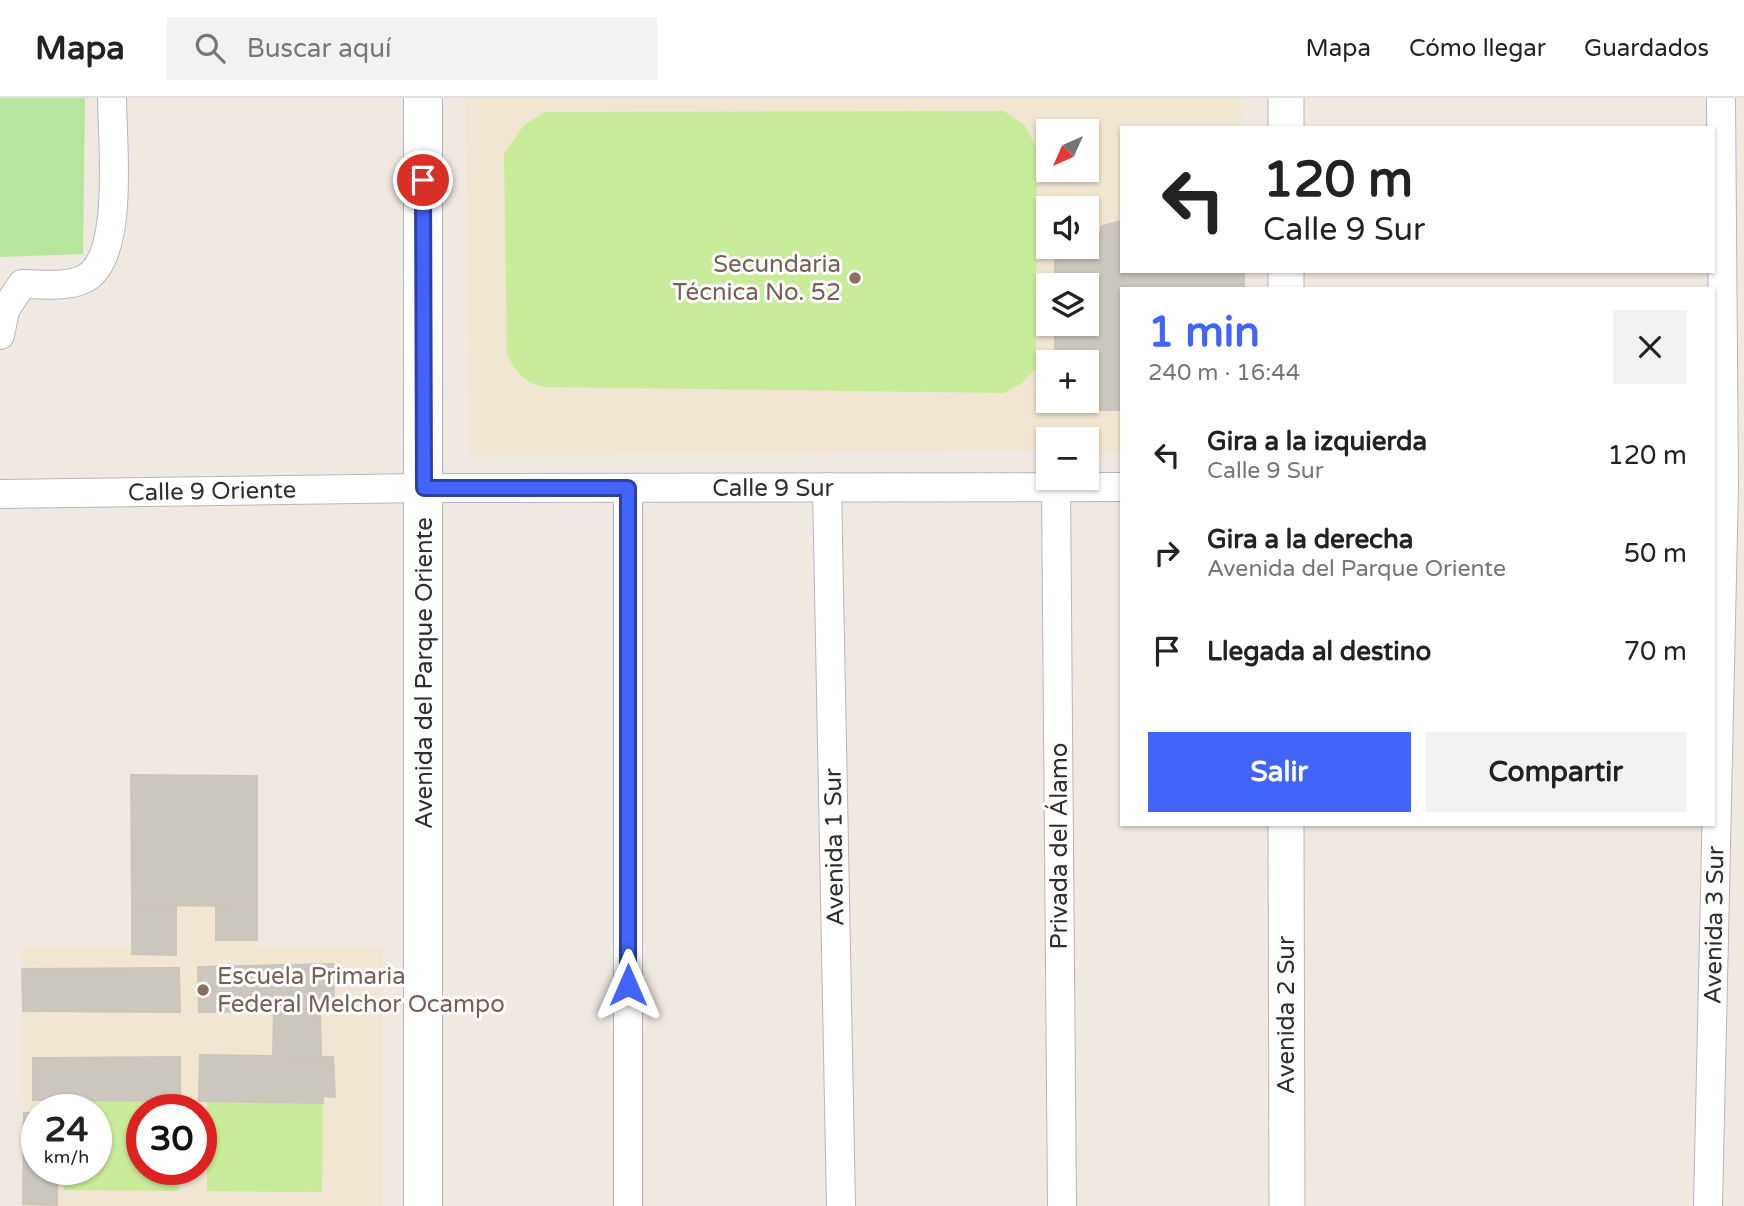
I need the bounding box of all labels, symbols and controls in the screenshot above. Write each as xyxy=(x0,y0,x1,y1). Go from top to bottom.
search box xyxy=(167,17,657,80)
text: Mapa xyxy=(35,29,125,68)
icon: search xyxy=(191,29,229,67)
text: Buscar aquí xyxy=(247,33,391,64)
text: Mapa xyxy=(1306,34,1371,63)
text: Cómo llegar xyxy=(1409,34,1546,63)
text: Guardados xyxy=(1584,34,1709,63)
north arrow xyxy=(1036,119,1099,182)
map controls xyxy=(1036,119,1099,490)
pin xyxy=(393,150,453,210)
text: 120 m xyxy=(1263,151,1413,210)
icon: left xyxy=(1148,154,1239,245)
icon: arrive xyxy=(404,161,442,199)
button: sound xyxy=(1036,196,1099,259)
text: Calle 9 Sur xyxy=(1263,211,1425,249)
place label: Secundaria Técnica No. 52 xyxy=(673,250,841,307)
marker: Secundaria Técnica No. 52 xyxy=(847,270,863,286)
button: layers xyxy=(1036,273,1099,336)
text: 1 min xyxy=(1148,307,1260,358)
button: close xyxy=(1613,310,1687,384)
button: + xyxy=(1036,350,1099,413)
text: 240 m · 16:44 xyxy=(1148,359,1300,387)
text: Gira a la izquierda xyxy=(1207,426,1427,457)
button: − xyxy=(1036,427,1099,490)
icon: left xyxy=(1148,436,1186,474)
text: 120 m xyxy=(1607,440,1687,471)
text: Calle 9 Sur xyxy=(1207,457,1324,485)
street label: Calle 9 Sur xyxy=(712,474,835,503)
street label: Calle 9 Oriente xyxy=(128,476,296,507)
street label: Avenida del Parque Oriente xyxy=(410,517,439,829)
text: Gira a la derecha xyxy=(1207,524,1413,555)
icon: right xyxy=(1148,534,1186,572)
text: 50 m xyxy=(1624,538,1687,569)
text: Avenida del Parque Oriente xyxy=(1207,555,1506,583)
icon: arrive xyxy=(1148,632,1186,670)
text: Llegada al destino xyxy=(1207,636,1431,667)
text: 70 m xyxy=(1624,636,1687,667)
button: Salir xyxy=(1148,732,1411,812)
button: Compartir xyxy=(1425,732,1687,812)
street label: Privada del Álamo xyxy=(1044,743,1074,949)
street label: Avenida 1 Sur xyxy=(819,767,850,926)
street label: Avenida 3 Sur xyxy=(1699,845,1730,1004)
street label: Avenida 2 Sur xyxy=(1272,935,1301,1094)
position arrow xyxy=(591,948,665,1022)
place label: Escuela Primaria Federal Melchor Ocampo xyxy=(217,962,505,1019)
marker: Escuela Primaria Federal Melchor Ocampo xyxy=(195,982,211,998)
speed limit sign: 30 xyxy=(126,1094,217,1185)
text: 24 xyxy=(45,1109,88,1151)
text: km/h xyxy=(44,1146,89,1168)

